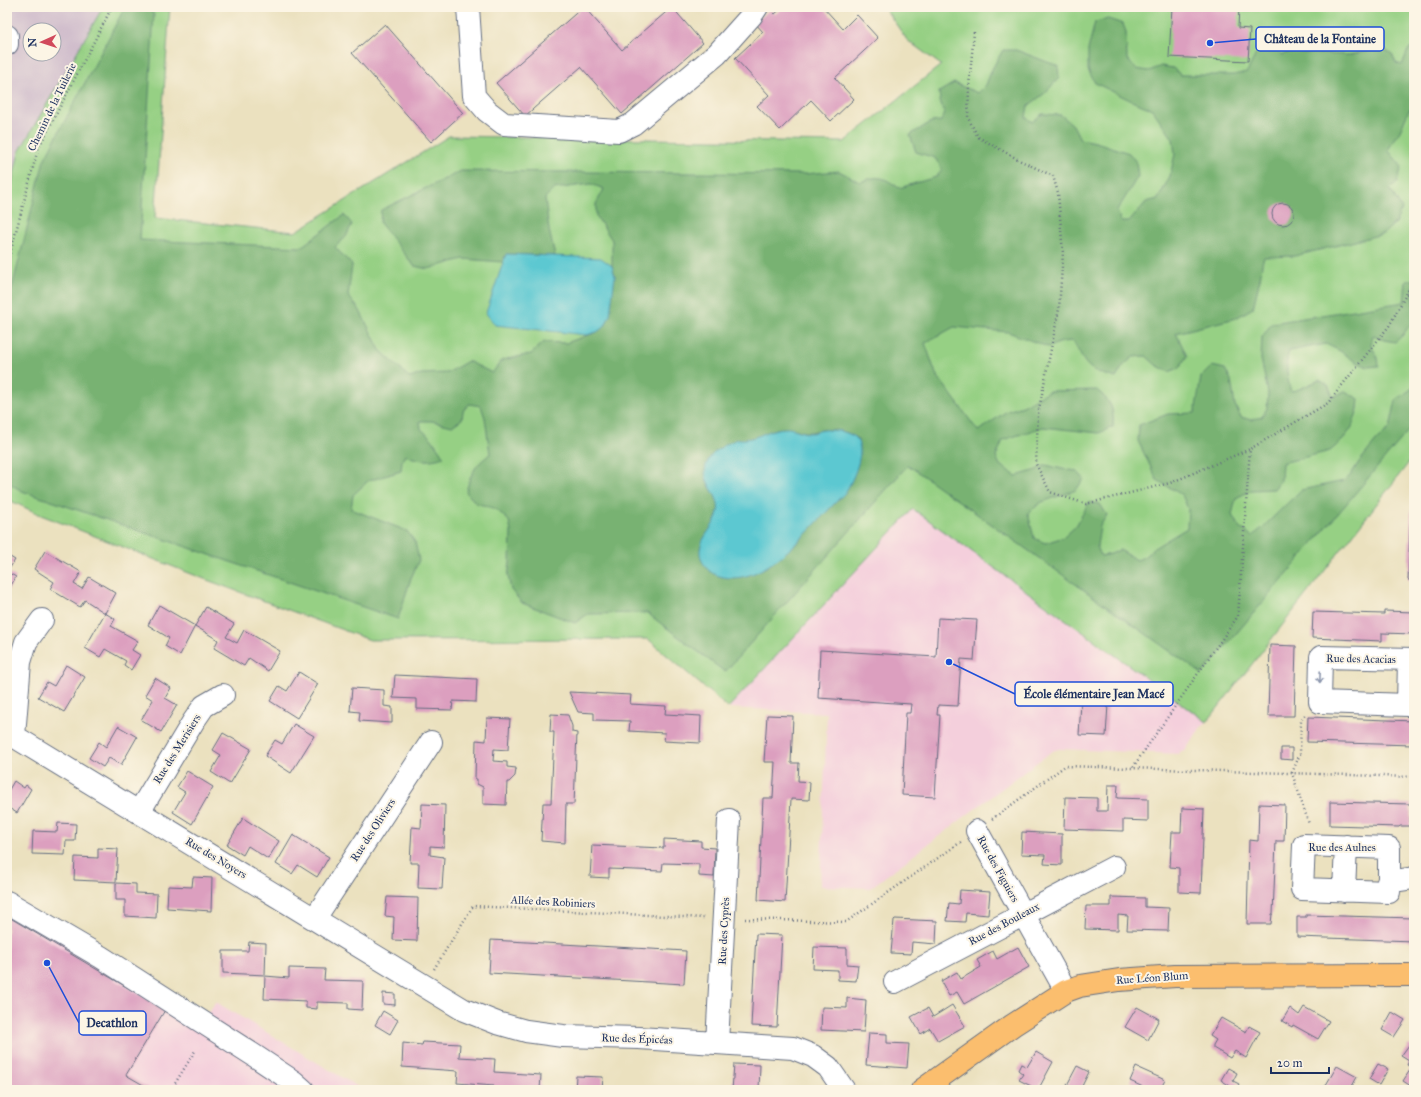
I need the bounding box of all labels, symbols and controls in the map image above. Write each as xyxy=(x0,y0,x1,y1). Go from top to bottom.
north arrow xyxy=(22,22,62,62)
callout: Château de la Fontaine xyxy=(1256,27,1384,51)
text: Château de la Fontaine xyxy=(1264,32,1376,46)
text: N xyxy=(26,37,39,48)
street label: Chemin de la Tuilerie xyxy=(25,60,79,153)
street label: Rue des Acacias xyxy=(1326,652,1396,666)
one-way arrow xyxy=(1317,670,1324,683)
callout: École élémentaire Jean Macé xyxy=(1015,682,1173,706)
text: École élémentaire Jean Macé xyxy=(1023,685,1166,702)
street label: Rue des Merisiers xyxy=(150,712,204,786)
street label: Rue des Oliviers xyxy=(348,796,398,864)
street label: Rue des Figuiers xyxy=(974,834,1022,904)
street label: Rue des Noyers xyxy=(183,835,249,881)
street label: Rue des Aulnes xyxy=(1308,841,1376,854)
street label: Allée des Robiniers xyxy=(509,893,596,911)
street label: Rue des Cyprès xyxy=(716,897,732,965)
street label: Rue des Bouleaux xyxy=(966,900,1042,948)
street label: Rue Léon Blum xyxy=(1115,969,1189,987)
callout: Decathlon xyxy=(79,1011,146,1035)
text: Decathlon xyxy=(86,1016,138,1030)
street label: Rue des Épicéas xyxy=(601,1030,673,1047)
scale bar xyxy=(1271,1049,1329,1075)
text: 20 m xyxy=(1277,1056,1303,1070)

